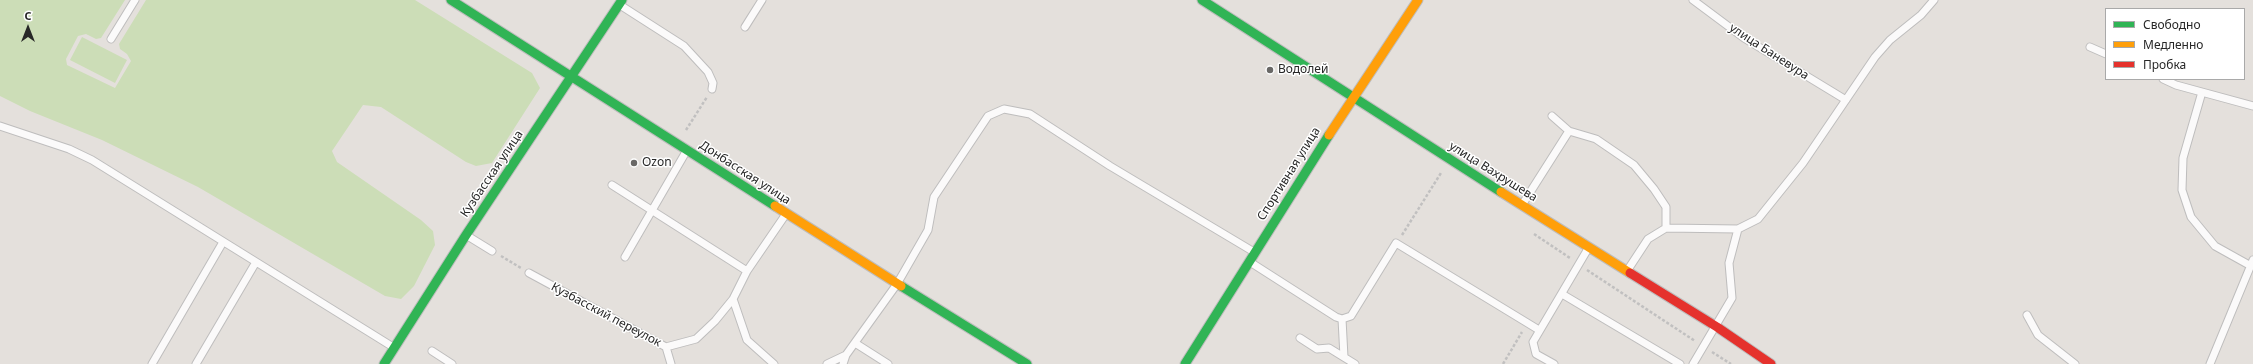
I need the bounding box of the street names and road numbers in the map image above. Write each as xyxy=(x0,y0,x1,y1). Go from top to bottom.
street label: улица Баневура xyxy=(1727,21,1811,83)
street label: Спортивная улица xyxy=(1255,125,1323,223)
street label: Кузбасская улица xyxy=(458,128,526,220)
street label: Донбасская улица xyxy=(697,138,793,208)
street label: улица Вахрушева xyxy=(1446,139,1540,205)
street label: Кузбасский переулок xyxy=(548,280,664,350)

